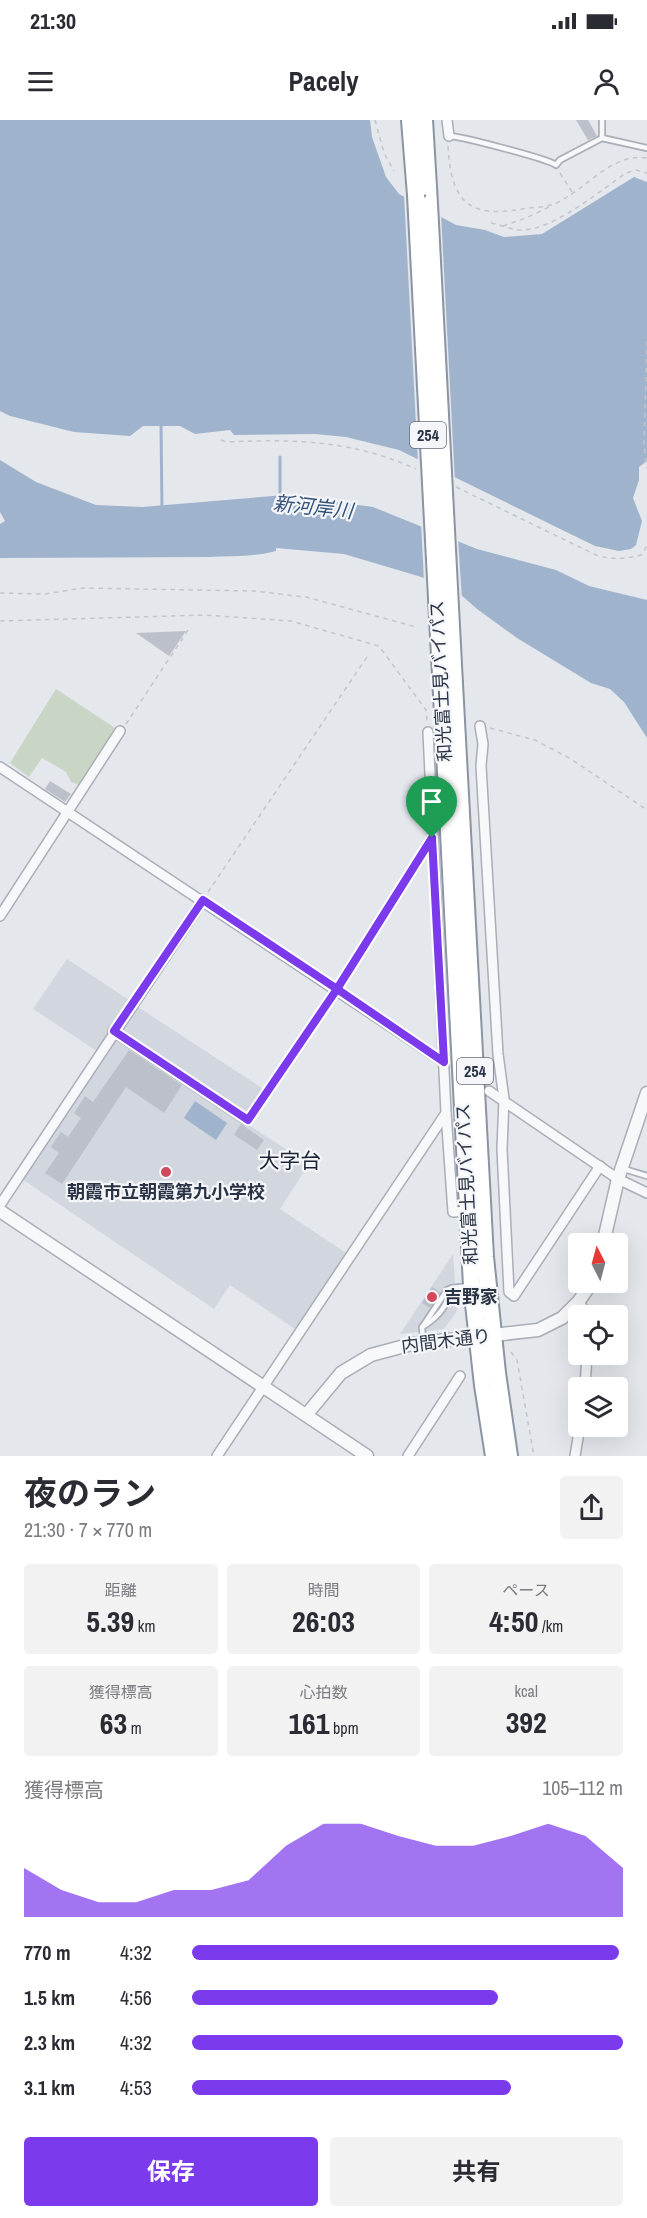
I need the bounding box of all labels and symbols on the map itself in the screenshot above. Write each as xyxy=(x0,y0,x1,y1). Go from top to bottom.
road number: 254 xyxy=(410,422,446,448)
water label: 新河岸川 xyxy=(272,489,356,524)
street label: 和光富士見バイパス xyxy=(424,600,457,762)
pin xyxy=(406,776,457,838)
road number: 254 xyxy=(457,1058,493,1084)
street label: 和光富士見バイパス xyxy=(450,1103,483,1265)
district label: 大字台 xyxy=(259,1146,322,1175)
marker: 朝霞市立朝霞第九小学校 xyxy=(159,1165,173,1179)
place label: 朝霞市立朝霞第九小学校 xyxy=(67,1179,265,1204)
north arrow xyxy=(568,1233,628,1293)
place label: 吉野家 xyxy=(444,1284,498,1309)
marker: 吉野家 xyxy=(425,1290,439,1304)
street label: 内間木通り xyxy=(400,1323,492,1358)

